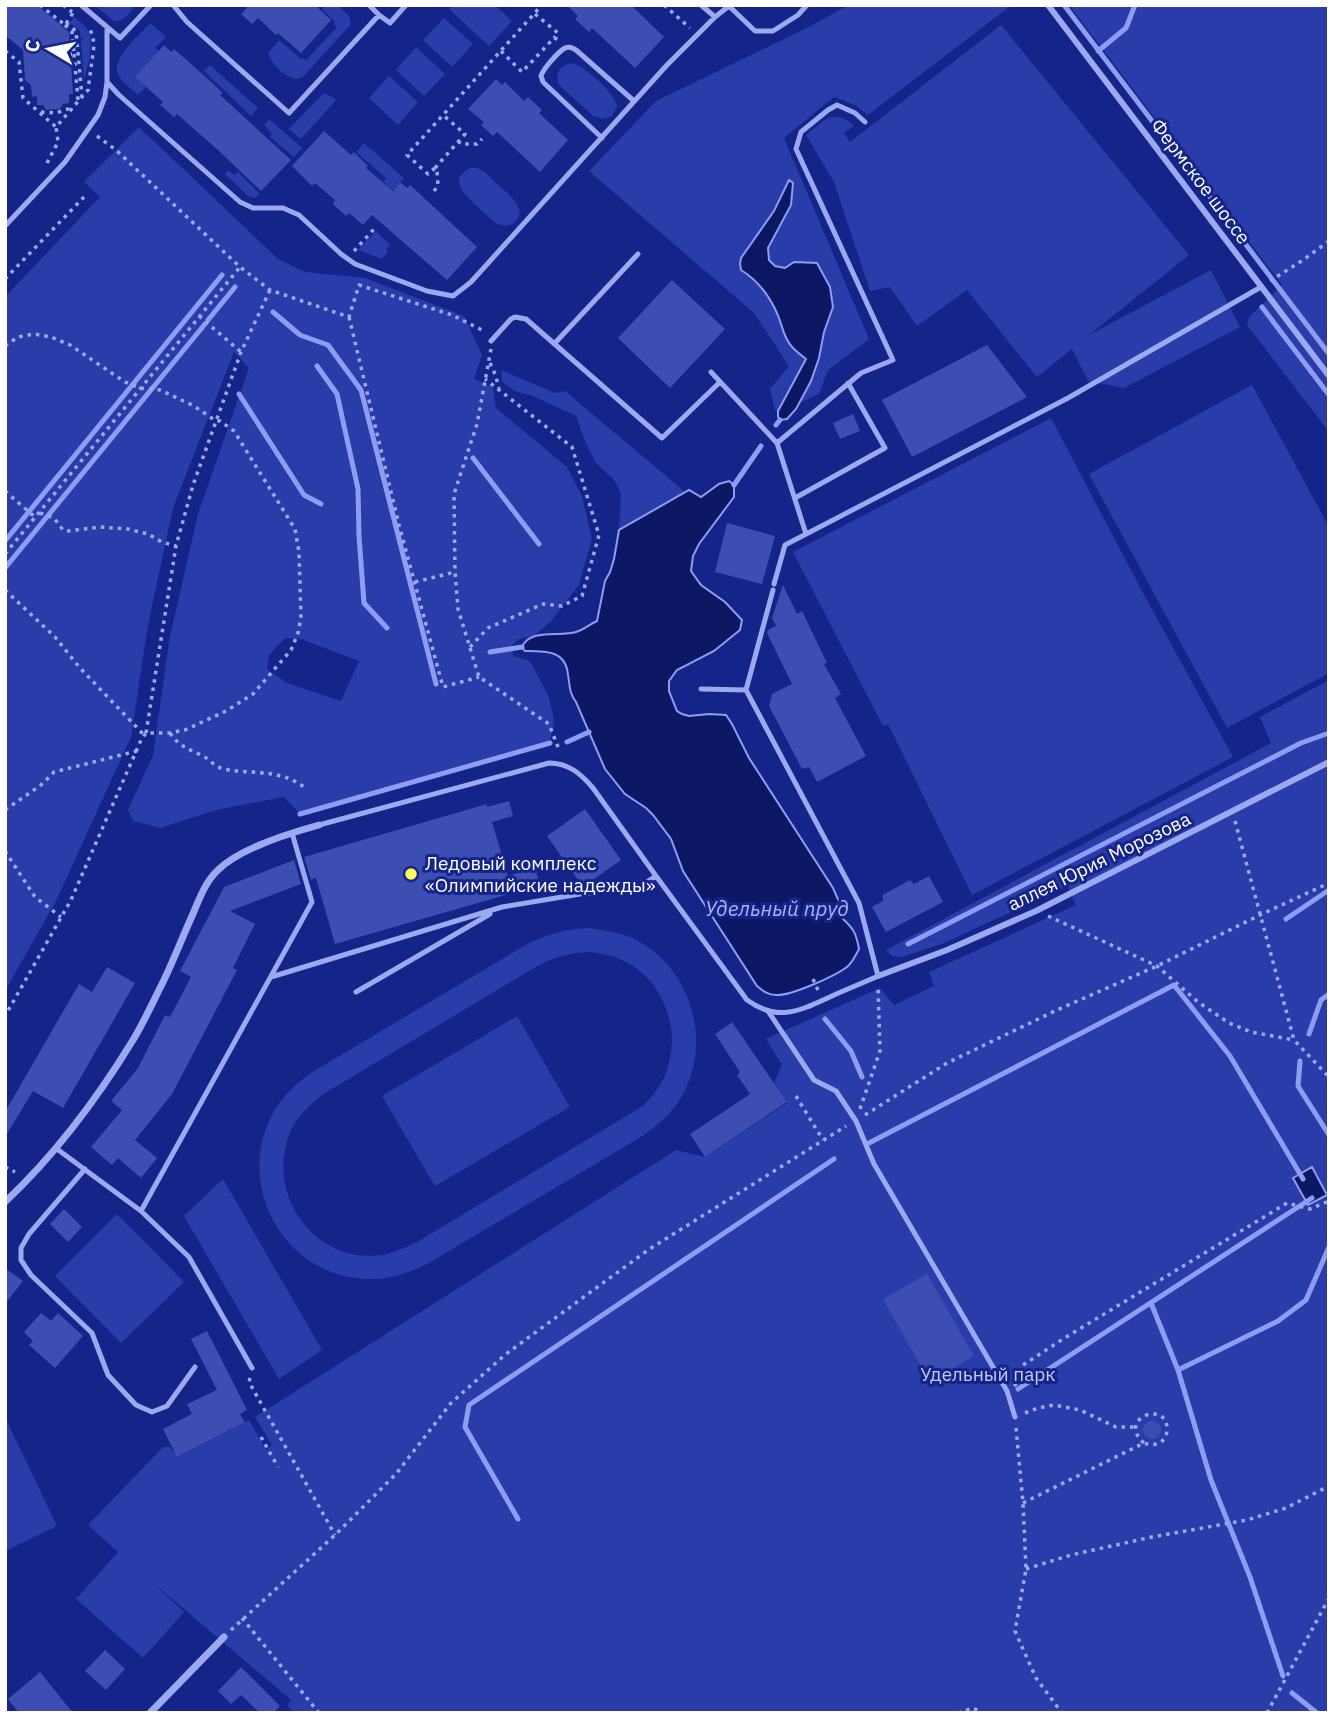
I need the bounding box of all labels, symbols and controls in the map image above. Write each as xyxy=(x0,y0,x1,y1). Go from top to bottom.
north arrow xyxy=(14,14,84,84)
text: С xyxy=(19,38,45,54)
street label: Фермское шоссе xyxy=(1146,113,1256,249)
street label: аллея Юрия Морозова xyxy=(1004,806,1194,916)
place label: Ледовый комплекс «Олимпийские надежды» xyxy=(425,851,656,897)
marker: Ледовый комплекс «Олимпийские надежды» xyxy=(403,866,419,882)
water label: Удельный пруд xyxy=(705,894,849,922)
park label: Удельный парк xyxy=(920,1362,1056,1386)

